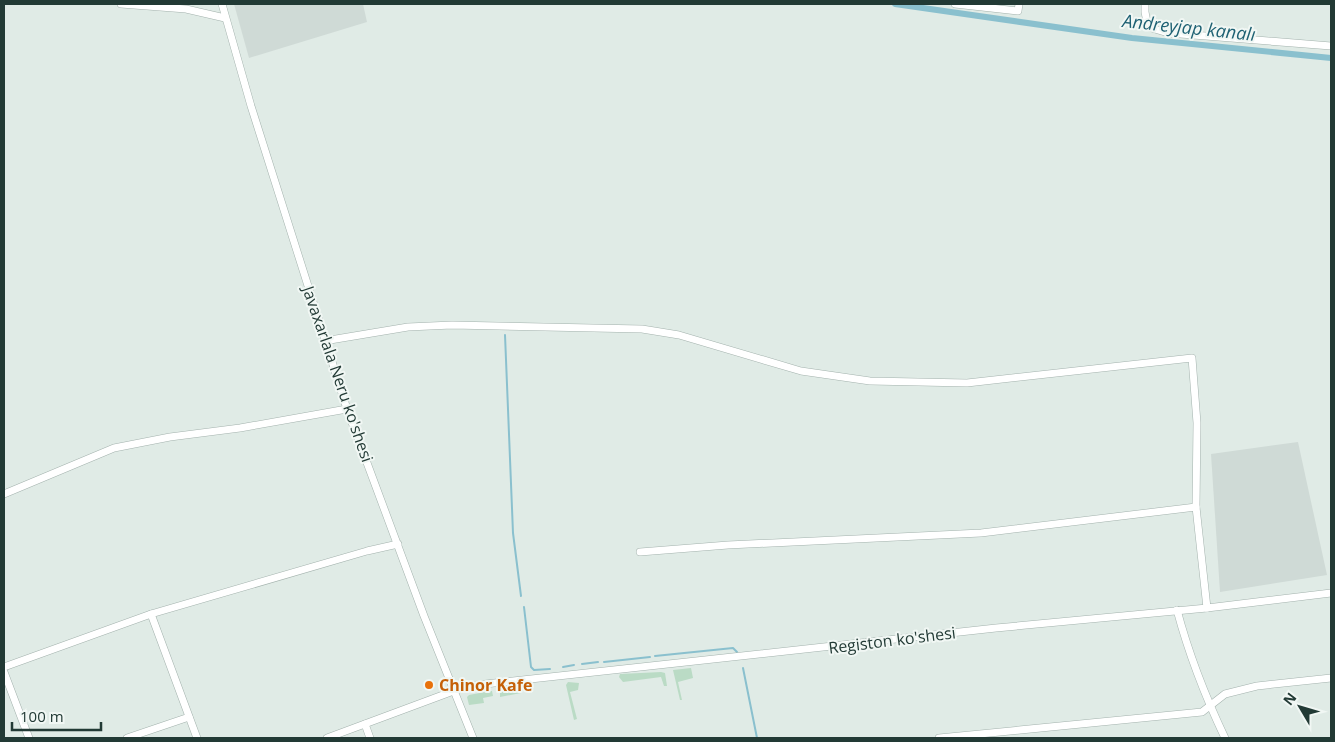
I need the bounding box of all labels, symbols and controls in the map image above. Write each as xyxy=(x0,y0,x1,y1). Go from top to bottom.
water label: Andreyjap kanalı xyxy=(1119,8,1257,46)
street label: Javaxarlala Neru ko'shesi xyxy=(297,281,379,465)
street label: Registon ko'shesi xyxy=(827,621,957,659)
place label: Chinor Kafe xyxy=(439,674,532,696)
marker: Chinor Kafe xyxy=(423,679,435,691)
north arrow xyxy=(1275,682,1325,732)
text: N xyxy=(1278,688,1300,709)
scale bar xyxy=(12,700,101,732)
text: 100 m xyxy=(20,706,64,726)

